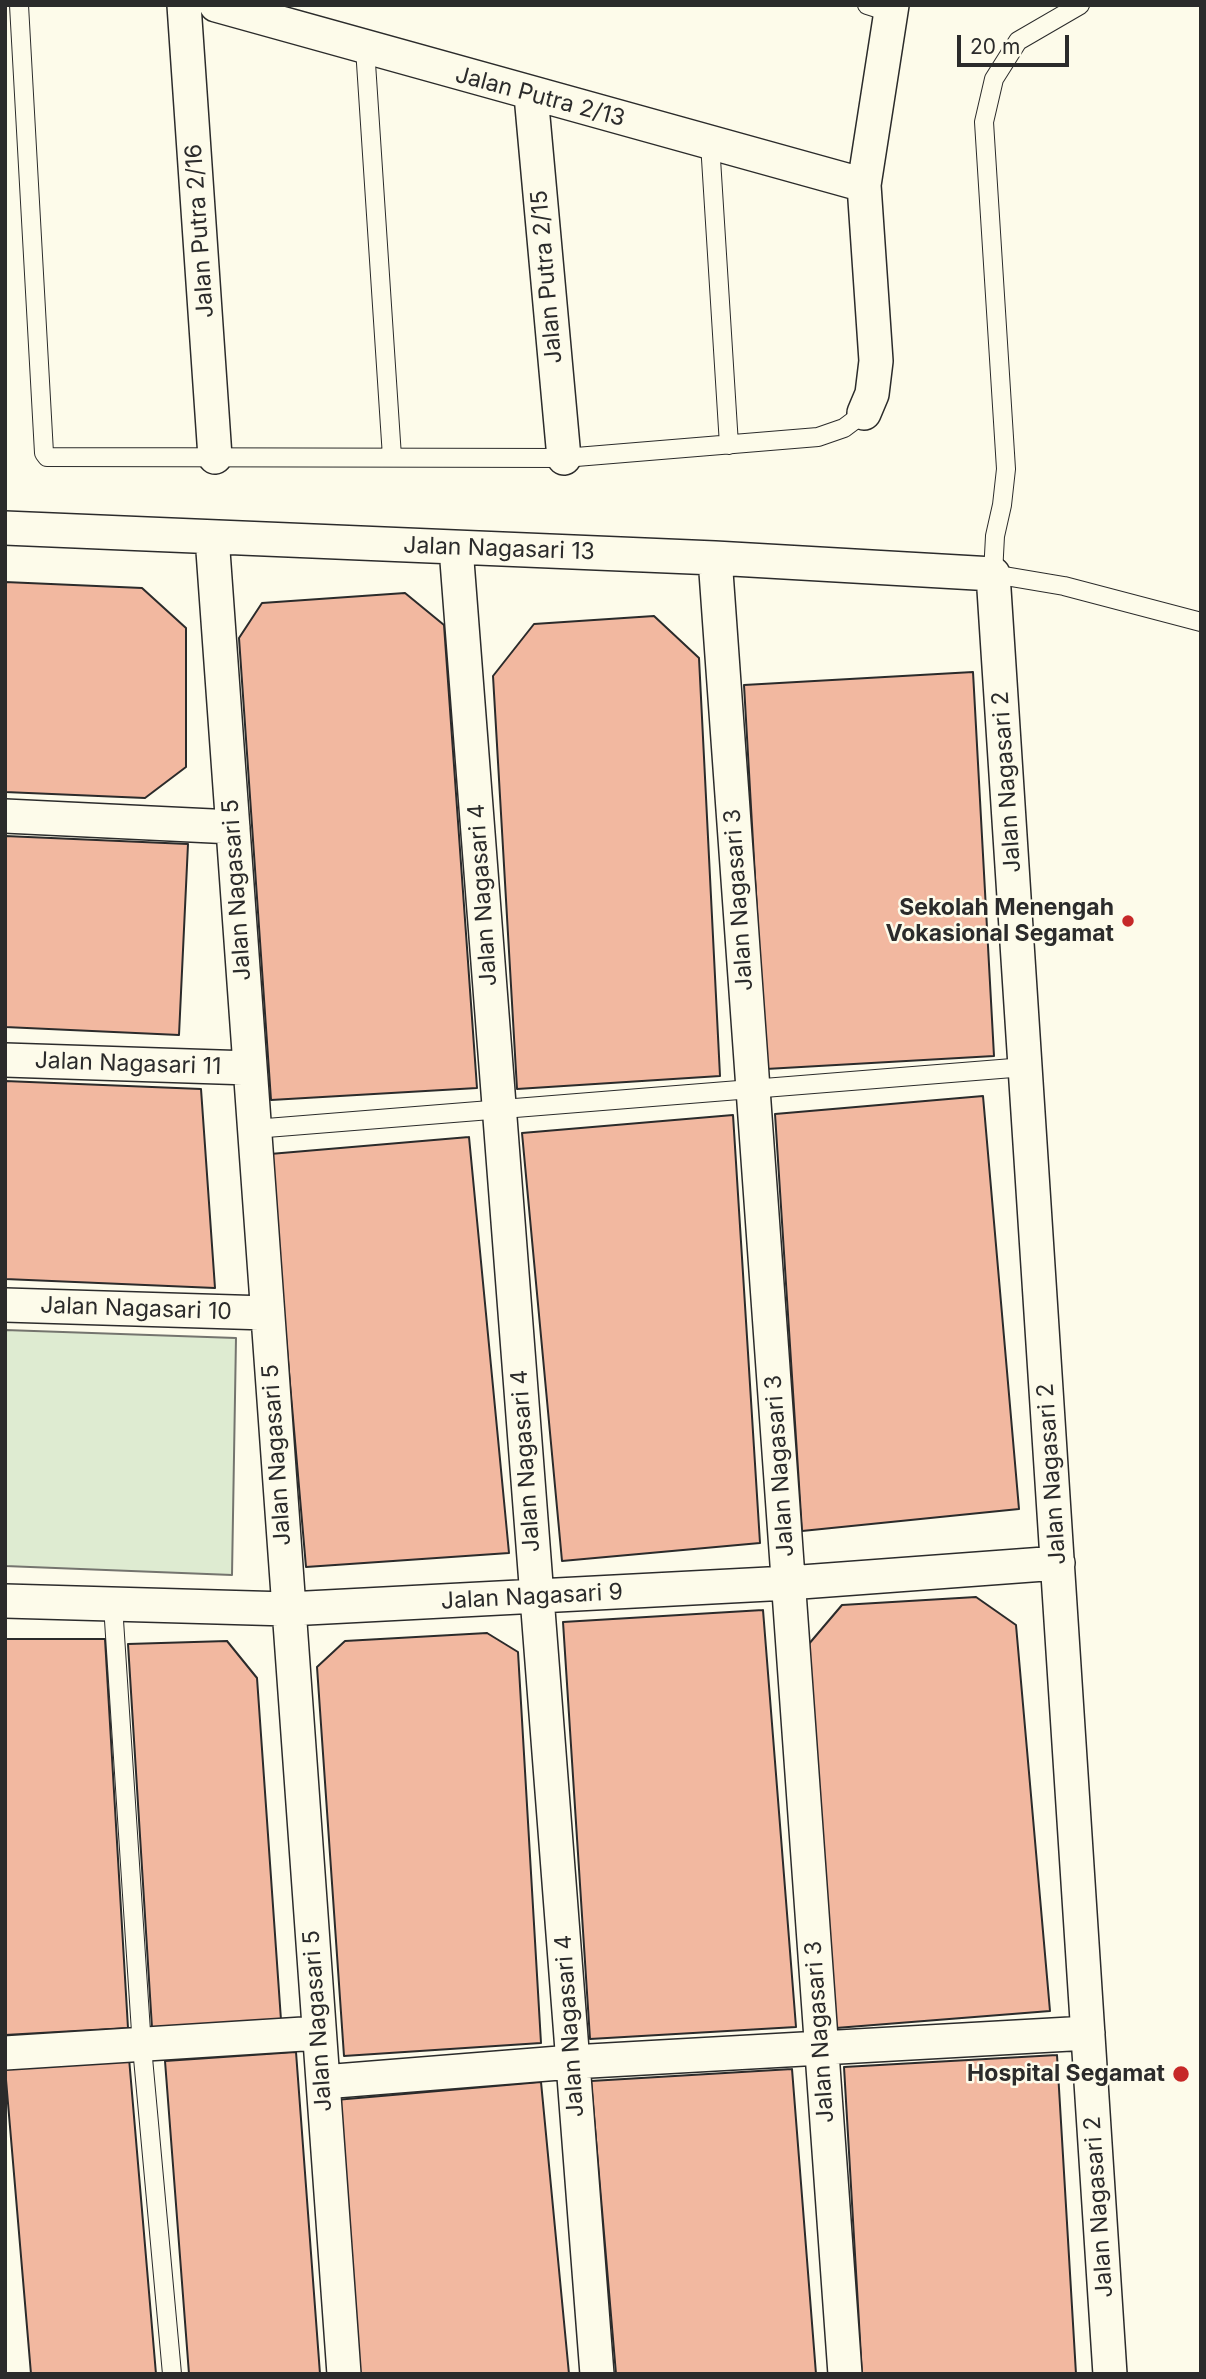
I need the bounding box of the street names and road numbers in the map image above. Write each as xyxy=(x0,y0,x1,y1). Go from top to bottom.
street label: Jalan Putra 2/13 xyxy=(452,61,628,133)
street label: Jalan Putra 2/16 xyxy=(180,143,220,319)
street label: Jalan Putra 2/15 xyxy=(526,189,568,365)
street label: Jalan Nagasari 13 xyxy=(403,532,595,566)
street label: Jalan Nagasari 2 xyxy=(987,690,1027,874)
street label: Jalan Nagasari 5 xyxy=(217,798,257,982)
street label: Jalan Nagasari 4 xyxy=(463,803,503,987)
street label: Jalan Nagasari 3 xyxy=(719,808,759,992)
street label: Jalan Nagasari 11 xyxy=(34,1047,222,1081)
street label: Jalan Nagasari 10 xyxy=(40,1292,232,1326)
street label: Jalan Nagasari 5 xyxy=(257,1363,297,1547)
street label: Jalan Nagasari 4 xyxy=(506,1369,546,1553)
street label: Jalan Nagasari 3 xyxy=(760,1374,800,1558)
street label: Jalan Nagasari 2 xyxy=(1032,1382,1072,1566)
street label: Jalan Nagasari 9 xyxy=(440,1578,624,1616)
street label: Jalan Nagasari 5 xyxy=(298,1929,338,2113)
street label: Jalan Nagasari 4 xyxy=(550,1934,590,2118)
street label: Jalan Nagasari 3 xyxy=(800,1940,840,2124)
street label: Jalan Nagasari 2 xyxy=(1079,2115,1119,2299)

